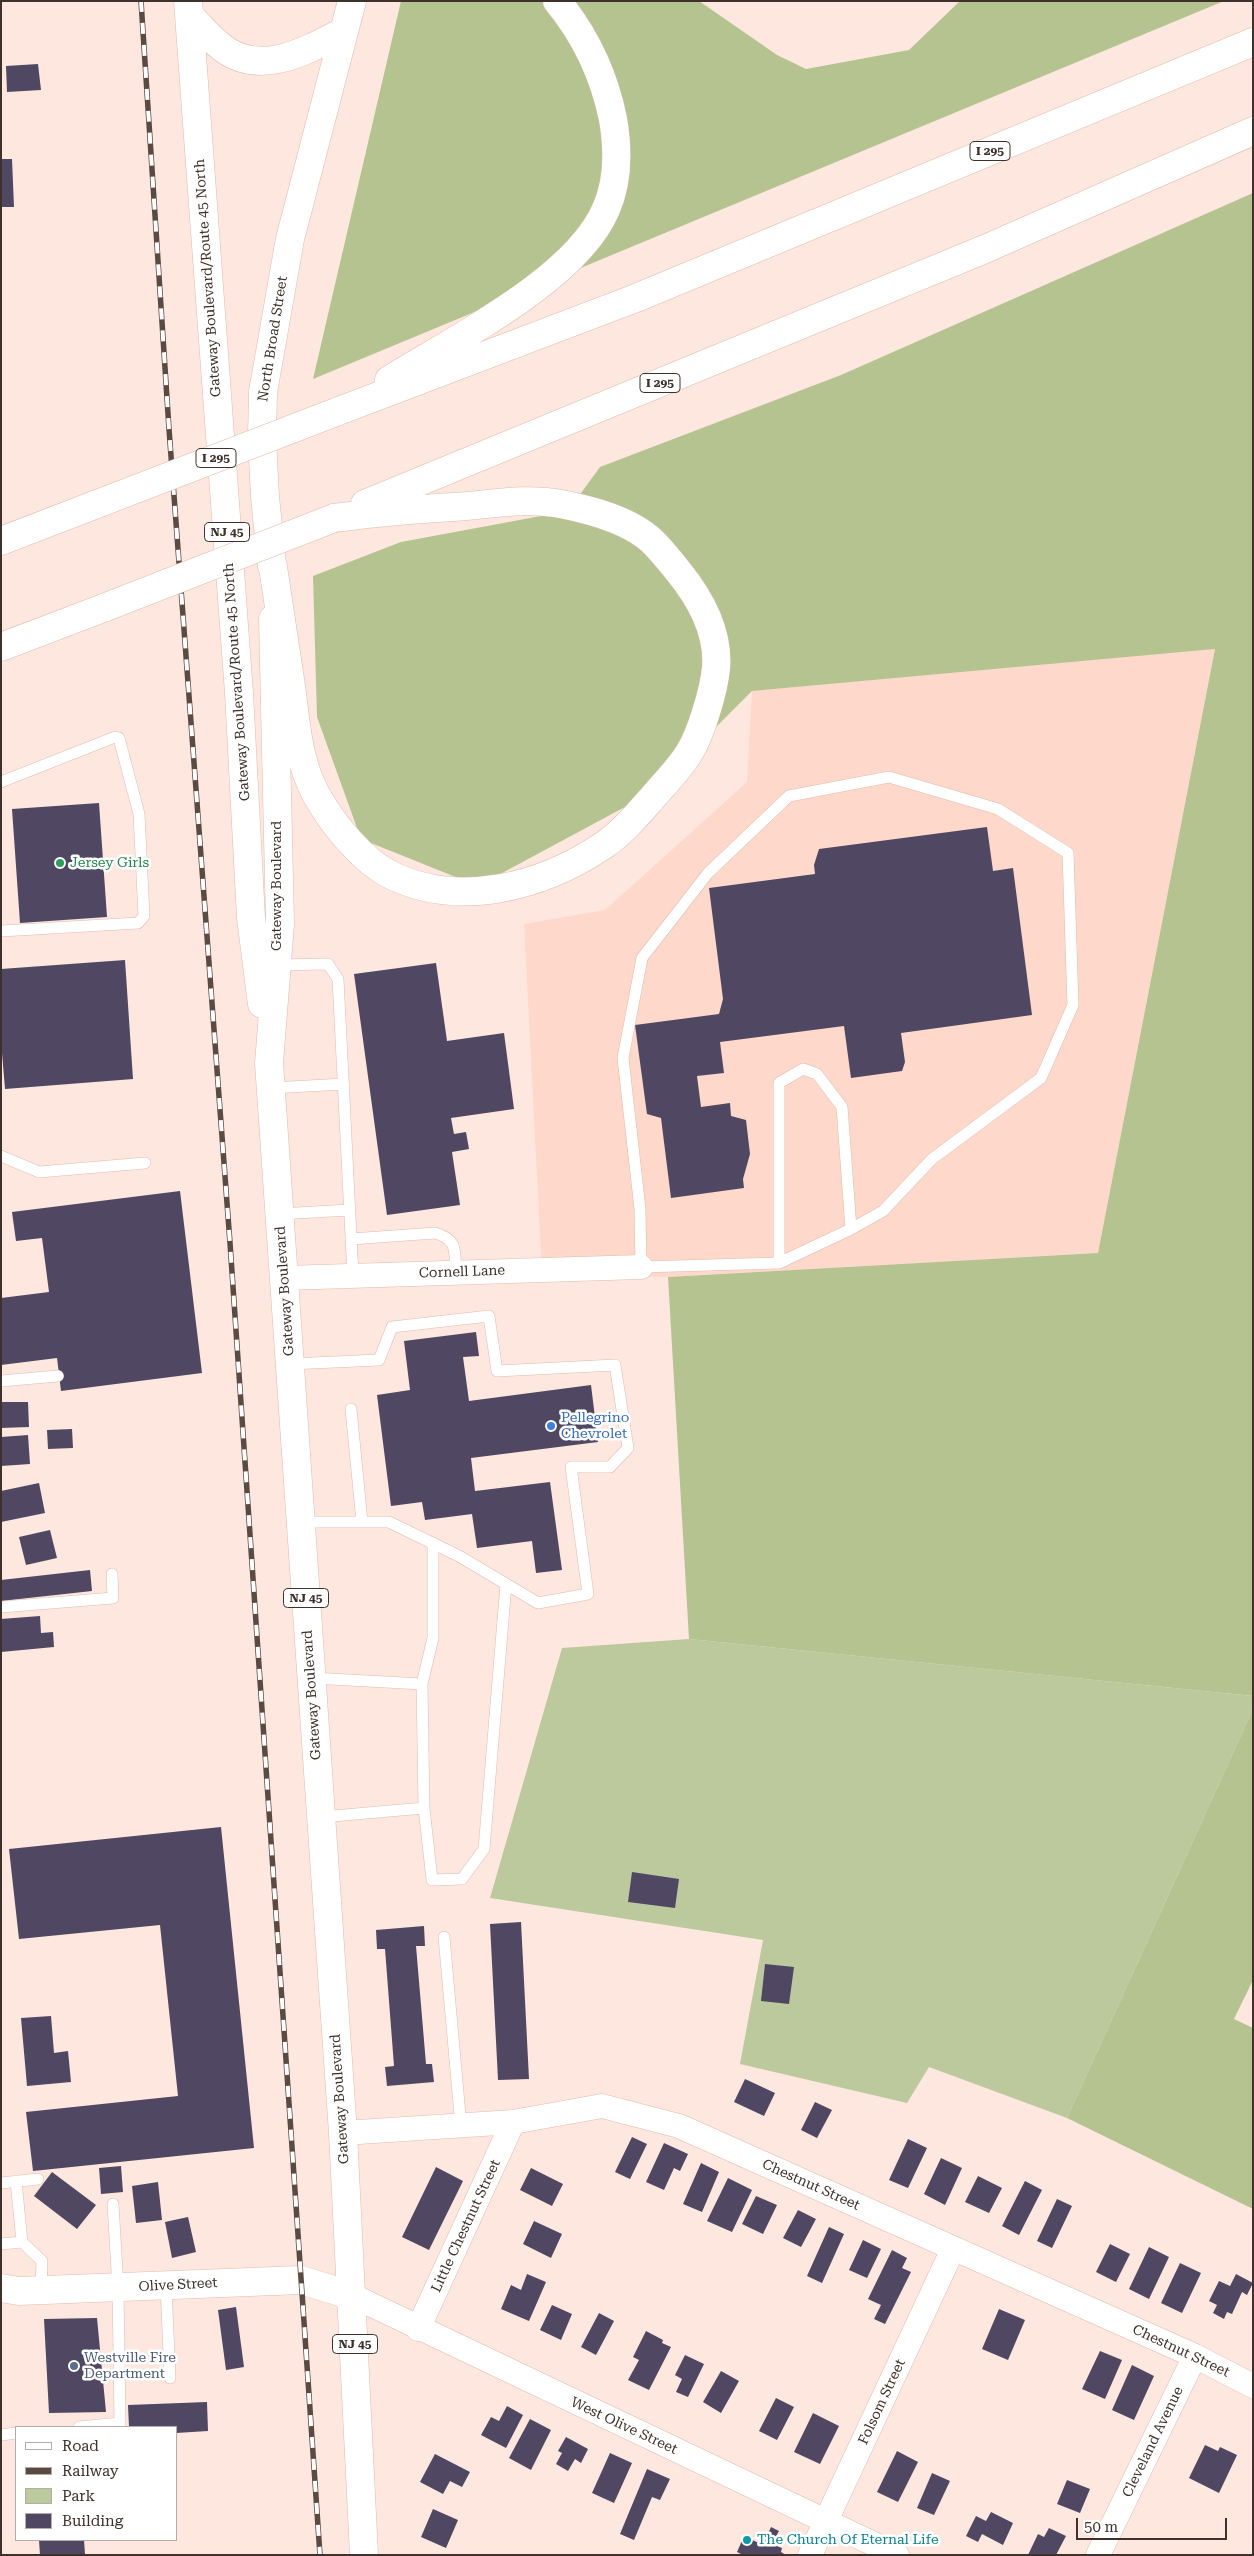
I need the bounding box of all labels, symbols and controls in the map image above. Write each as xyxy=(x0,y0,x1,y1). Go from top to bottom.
road number: I 295 xyxy=(970,142,1010,160)
street label: Gateway Boulevard/Route 45 North xyxy=(191,158,225,398)
street label: North Broad Street xyxy=(255,275,291,403)
road number: I 295 xyxy=(640,373,680,392)
road number: I 295 xyxy=(196,448,236,468)
road number: NJ 45 xyxy=(204,522,250,542)
street label: Gateway Boulevard/Route 45 North xyxy=(220,562,254,802)
street label: Gateway Boulevard xyxy=(269,821,285,951)
place label: Jersey Girls xyxy=(70,855,149,871)
marker: Jersey Girls xyxy=(54,857,66,869)
street label: Gateway Boulevard xyxy=(272,1225,298,1357)
street label: Cornell Lane xyxy=(419,1262,505,1282)
place label: Pellegrino Chevrolet xyxy=(561,1410,629,1442)
marker: Pellegrino Chevrolet xyxy=(545,1420,557,1432)
road number: NJ 45 xyxy=(284,1589,328,1608)
street label: Gateway Boulevard xyxy=(299,1629,325,1761)
street label: Gateway Boulevard xyxy=(327,2033,353,2165)
street label: Chestnut Street xyxy=(760,2156,862,2214)
street label: Little Chestnut Street xyxy=(428,2157,504,2295)
street label: Olive Street xyxy=(138,2275,218,2295)
street label: Chestnut Street xyxy=(1130,2321,1232,2381)
road number: NJ 45 xyxy=(332,2334,378,2354)
place label: Westville Fire Department xyxy=(84,2350,176,2382)
street label: Folsom Street xyxy=(855,2357,909,2447)
marker: Westville Fire Department xyxy=(68,2360,80,2372)
street label: Cleveland Avenue xyxy=(1119,2384,1187,2500)
street label: West Olive Street xyxy=(568,2394,680,2458)
legend xyxy=(15,2426,178,2541)
text: Road xyxy=(62,2437,99,2455)
text: Railway xyxy=(62,2462,119,2480)
text: Park xyxy=(62,2487,95,2505)
scale bar xyxy=(1079,2508,1230,2540)
text: Building xyxy=(62,2512,123,2530)
text: 50 m xyxy=(1084,2518,1118,2536)
place label: The Church Of Eternal Life xyxy=(757,2532,939,2548)
marker: The Church Of Eternal Life xyxy=(741,2534,753,2546)

